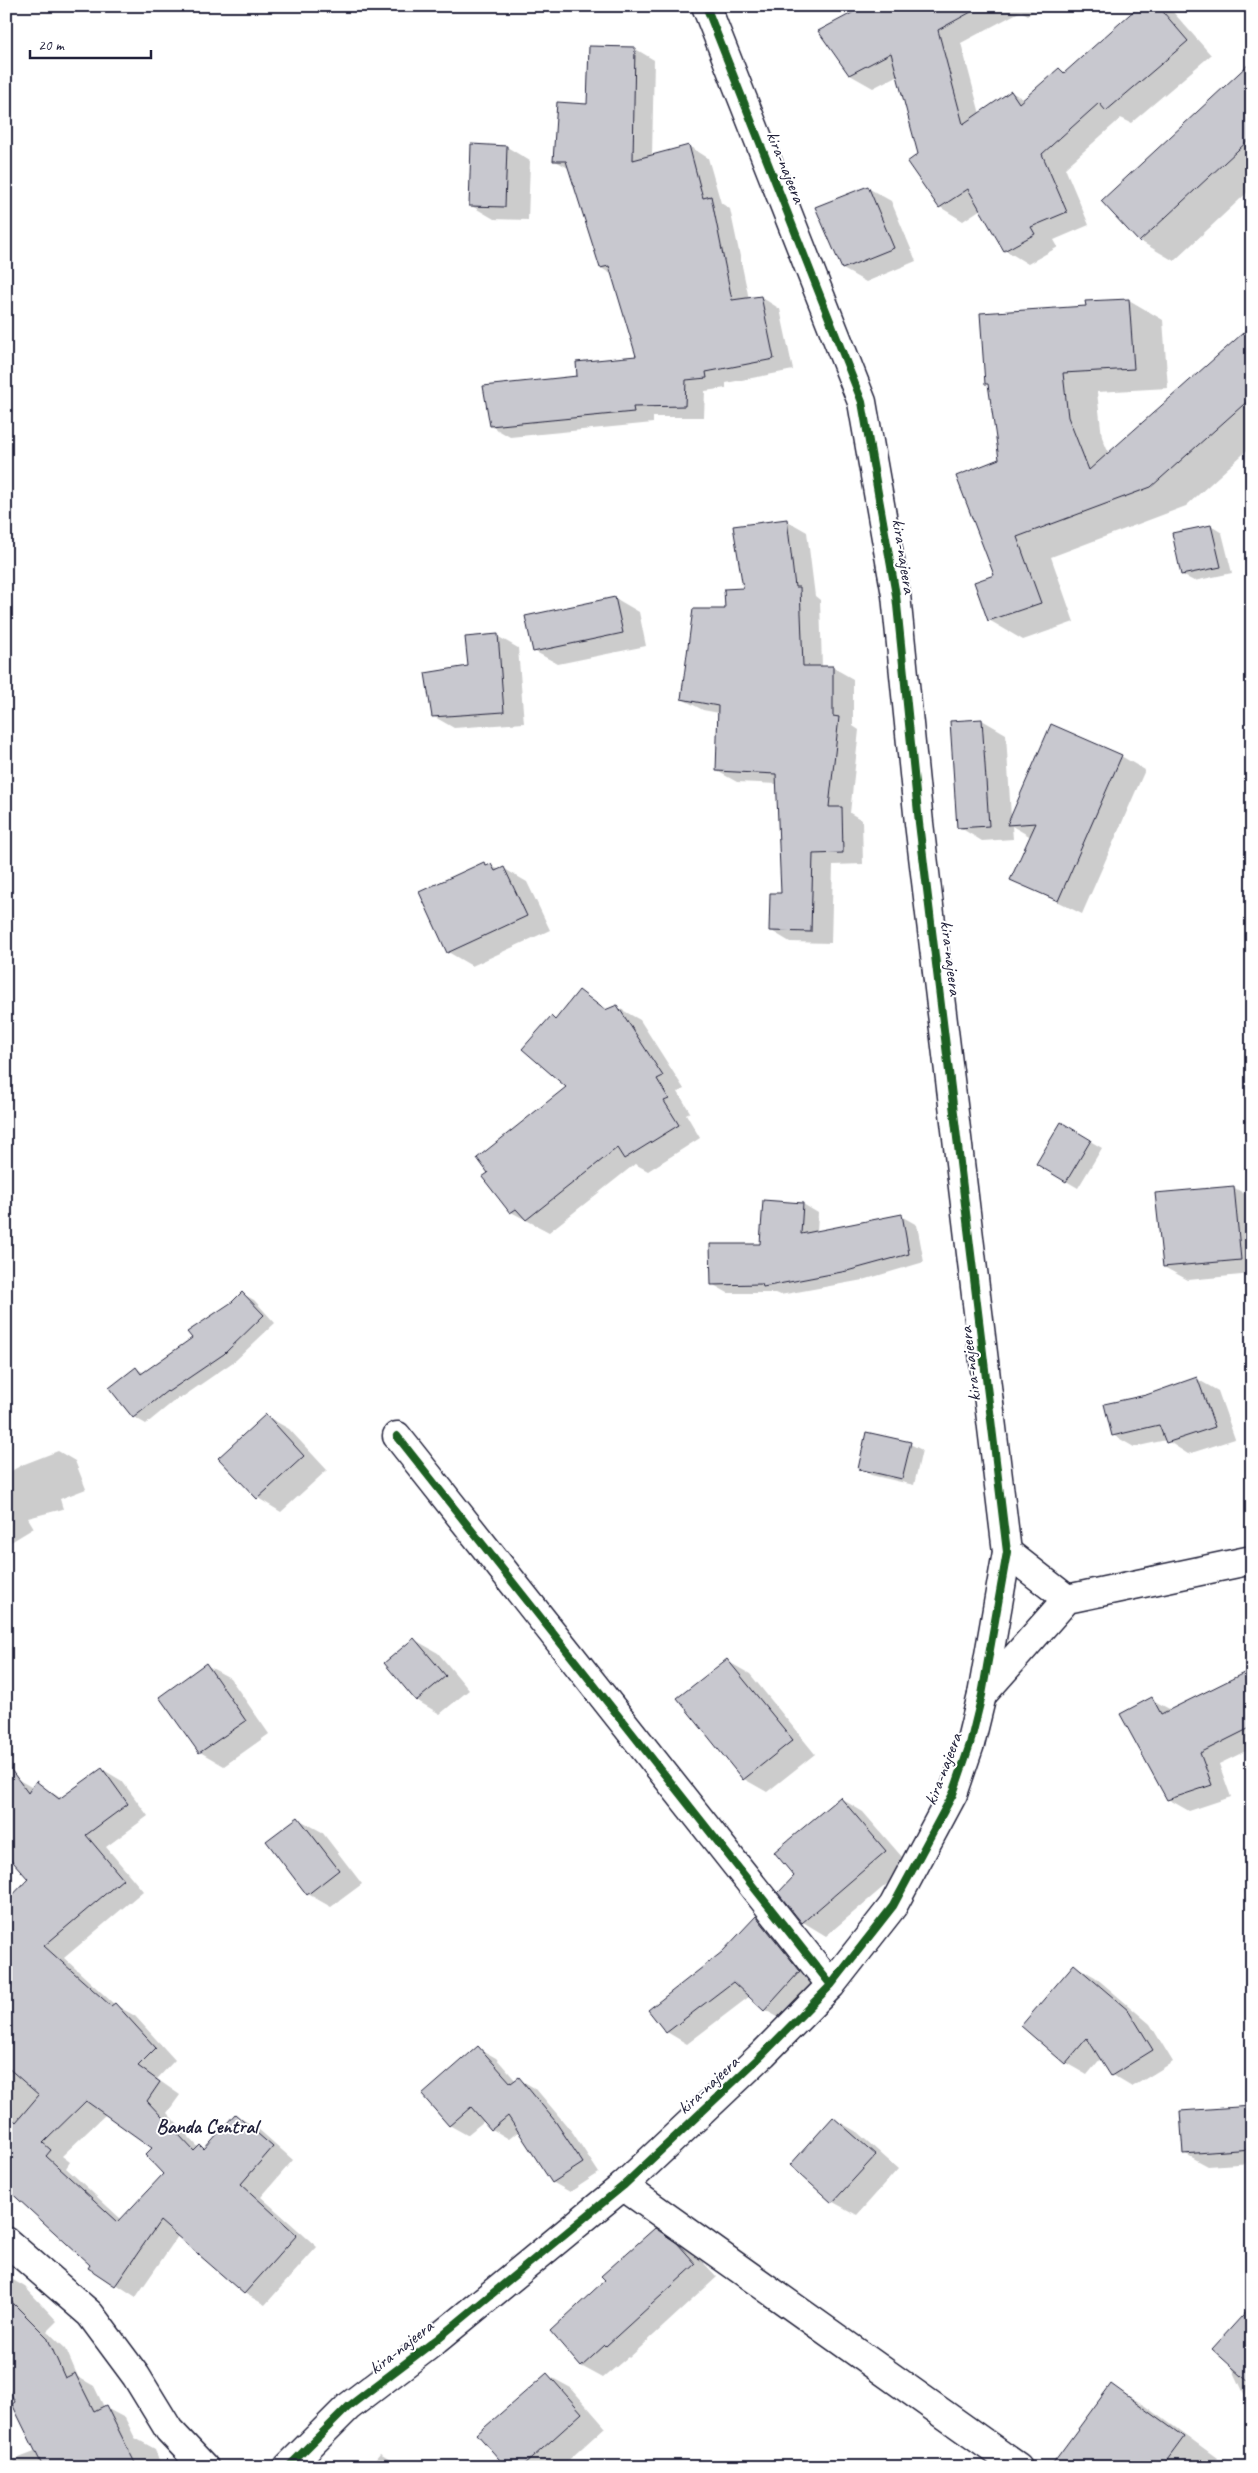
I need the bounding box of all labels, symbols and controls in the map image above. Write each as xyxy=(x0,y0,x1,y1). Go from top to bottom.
scale bar xyxy=(30,28,151,60)
text: 20 m xyxy=(38,36,65,55)
street label: kira-najeera xyxy=(762,128,811,207)
street label: kira-najeera xyxy=(887,517,921,596)
street label: kira-najeera xyxy=(935,919,967,998)
street label: kira-najeera xyxy=(954,1324,986,1403)
street label: kira-najeera xyxy=(919,1729,967,1808)
street label: kira-najeera xyxy=(673,2050,744,2119)
district label: Banda Central xyxy=(156,2114,261,2139)
street label: kira-najeera xyxy=(365,2314,438,2379)

